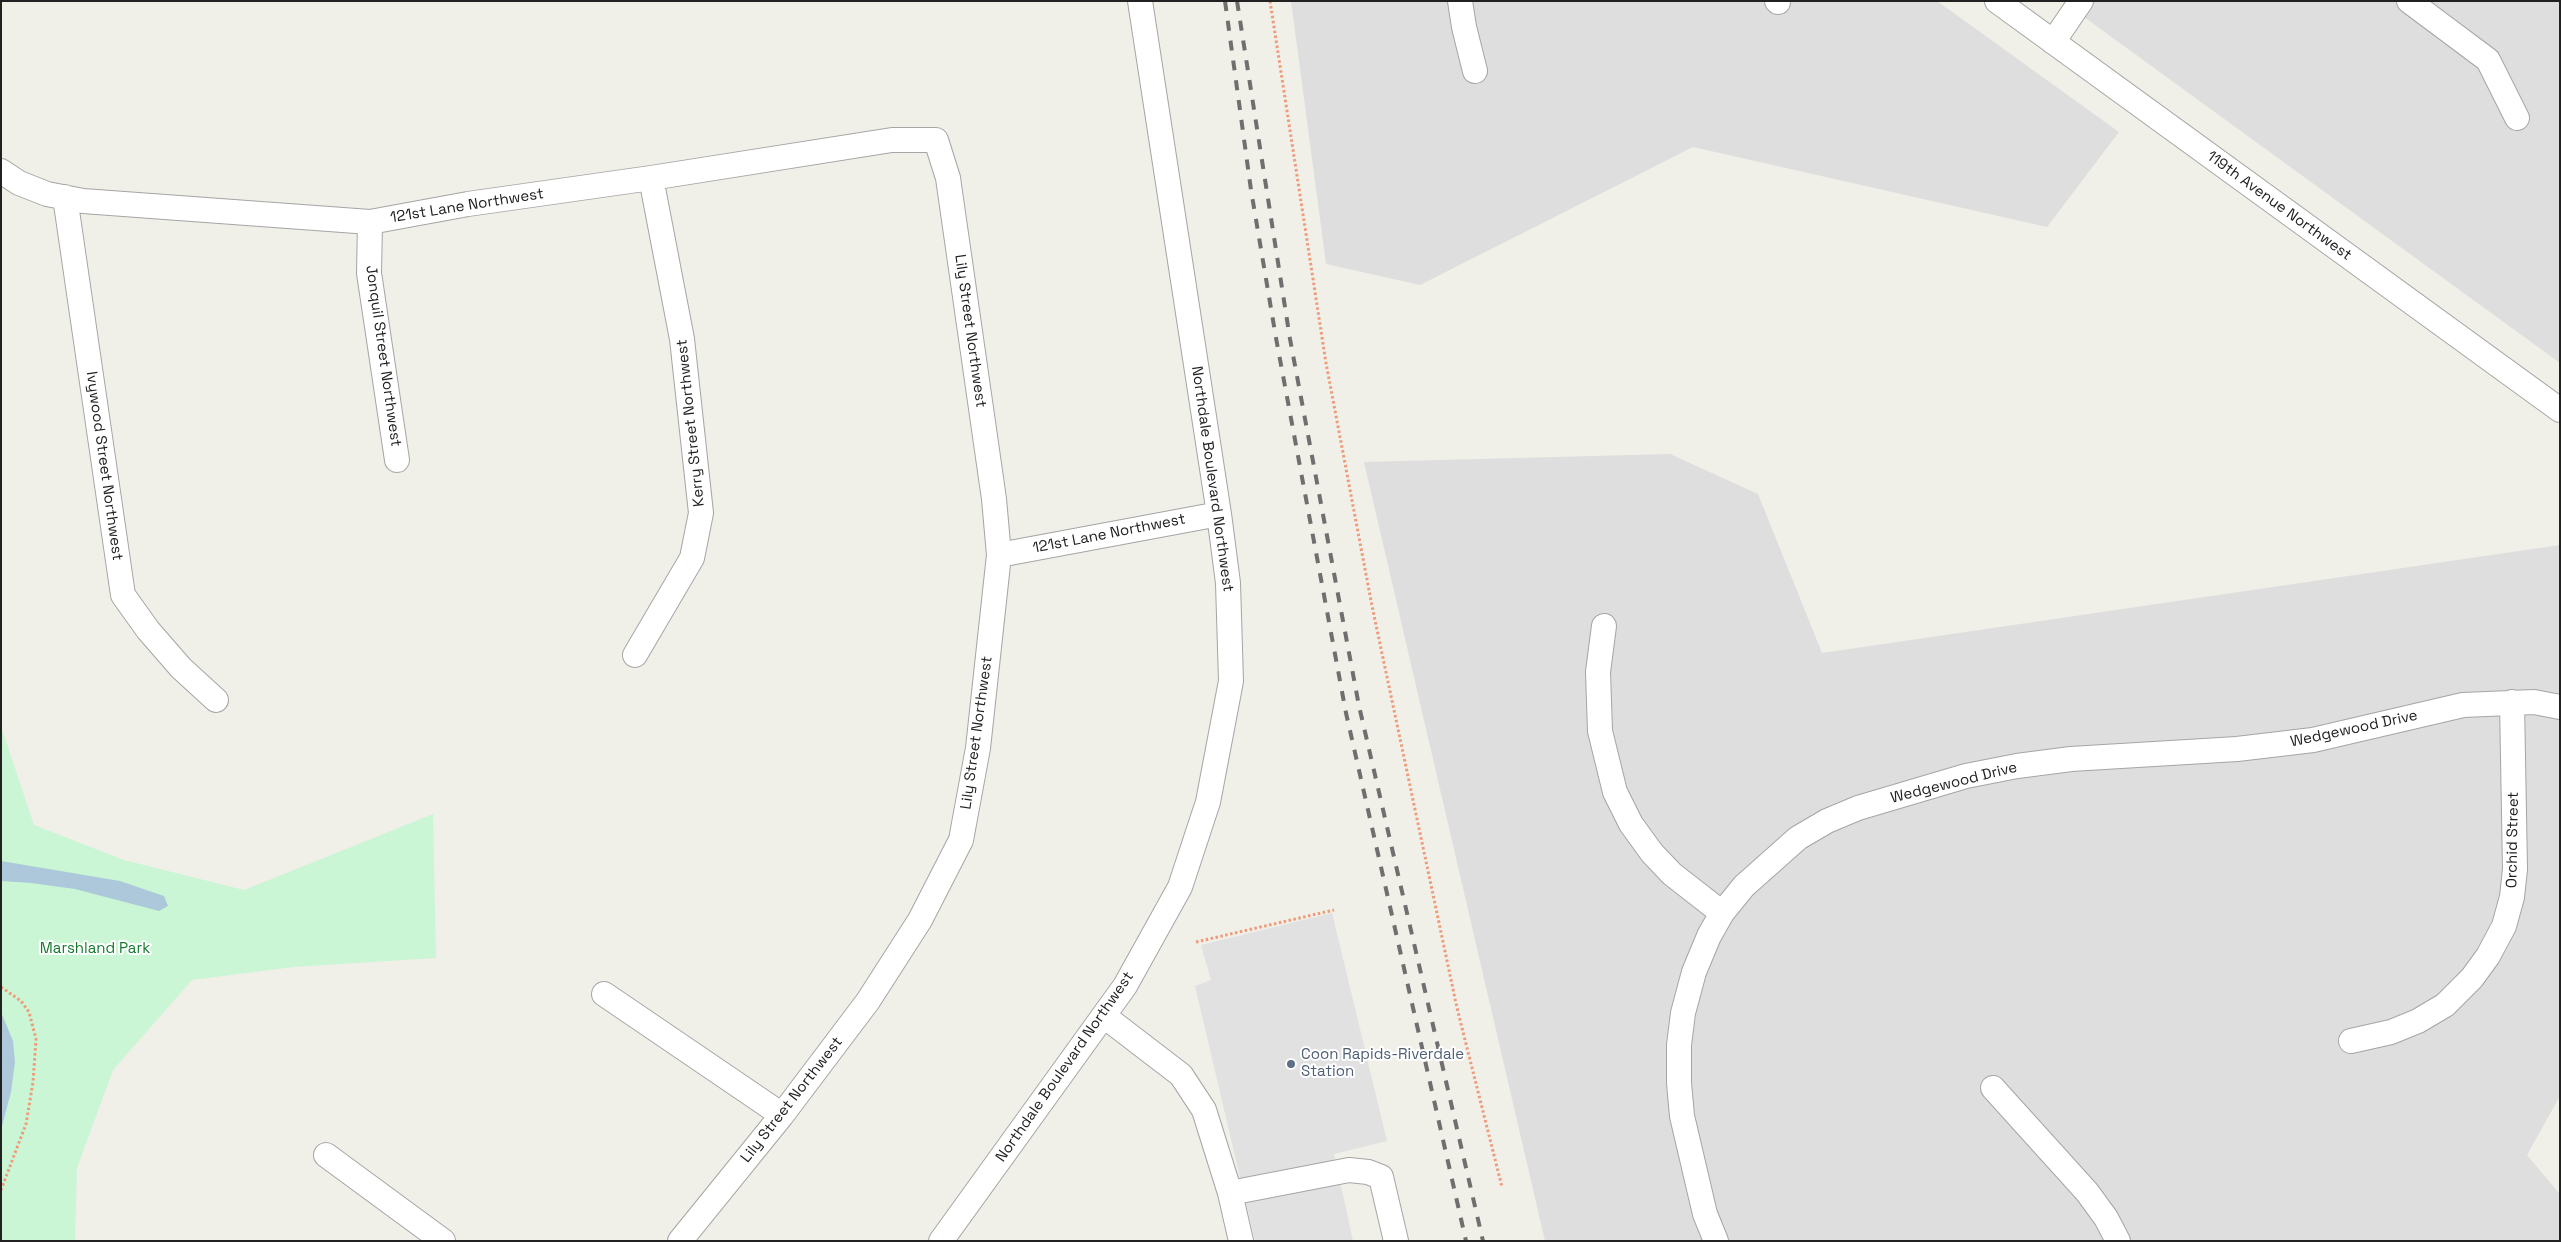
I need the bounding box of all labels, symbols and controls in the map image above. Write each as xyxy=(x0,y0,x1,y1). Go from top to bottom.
street label: 119th Avenue Northwest xyxy=(2203,147,2355,265)
street label: 121st Lane Northwest xyxy=(389,185,545,227)
street label: Lily Street Northwest xyxy=(950,253,990,409)
street label: Jonquil Street Northwest xyxy=(361,264,405,448)
street label: Kerry Street Northwest xyxy=(673,338,709,508)
street label: Northdale Boulevard Northwest xyxy=(1187,365,1237,593)
street label: Ivywood Street Northwest xyxy=(82,370,126,562)
street label: 121st Lane Northwest xyxy=(1031,510,1187,558)
street label: Lily Street Northwest xyxy=(957,655,997,811)
street label: Wedgewood Drive xyxy=(2289,707,2419,751)
street label: Wedgewood Drive xyxy=(1889,759,2019,807)
street label: Orchid Street xyxy=(2503,792,2523,888)
park label: Marshland Park xyxy=(40,940,150,958)
street label: Northdale Boulevard Northwest xyxy=(992,968,1138,1166)
street label: Lily Street Northwest xyxy=(737,1034,847,1166)
place label: Coon Rapids-Riverdale Station xyxy=(1301,1046,1464,1081)
marker: Coon Rapids-Riverdale Station xyxy=(1285,1058,1297,1070)

